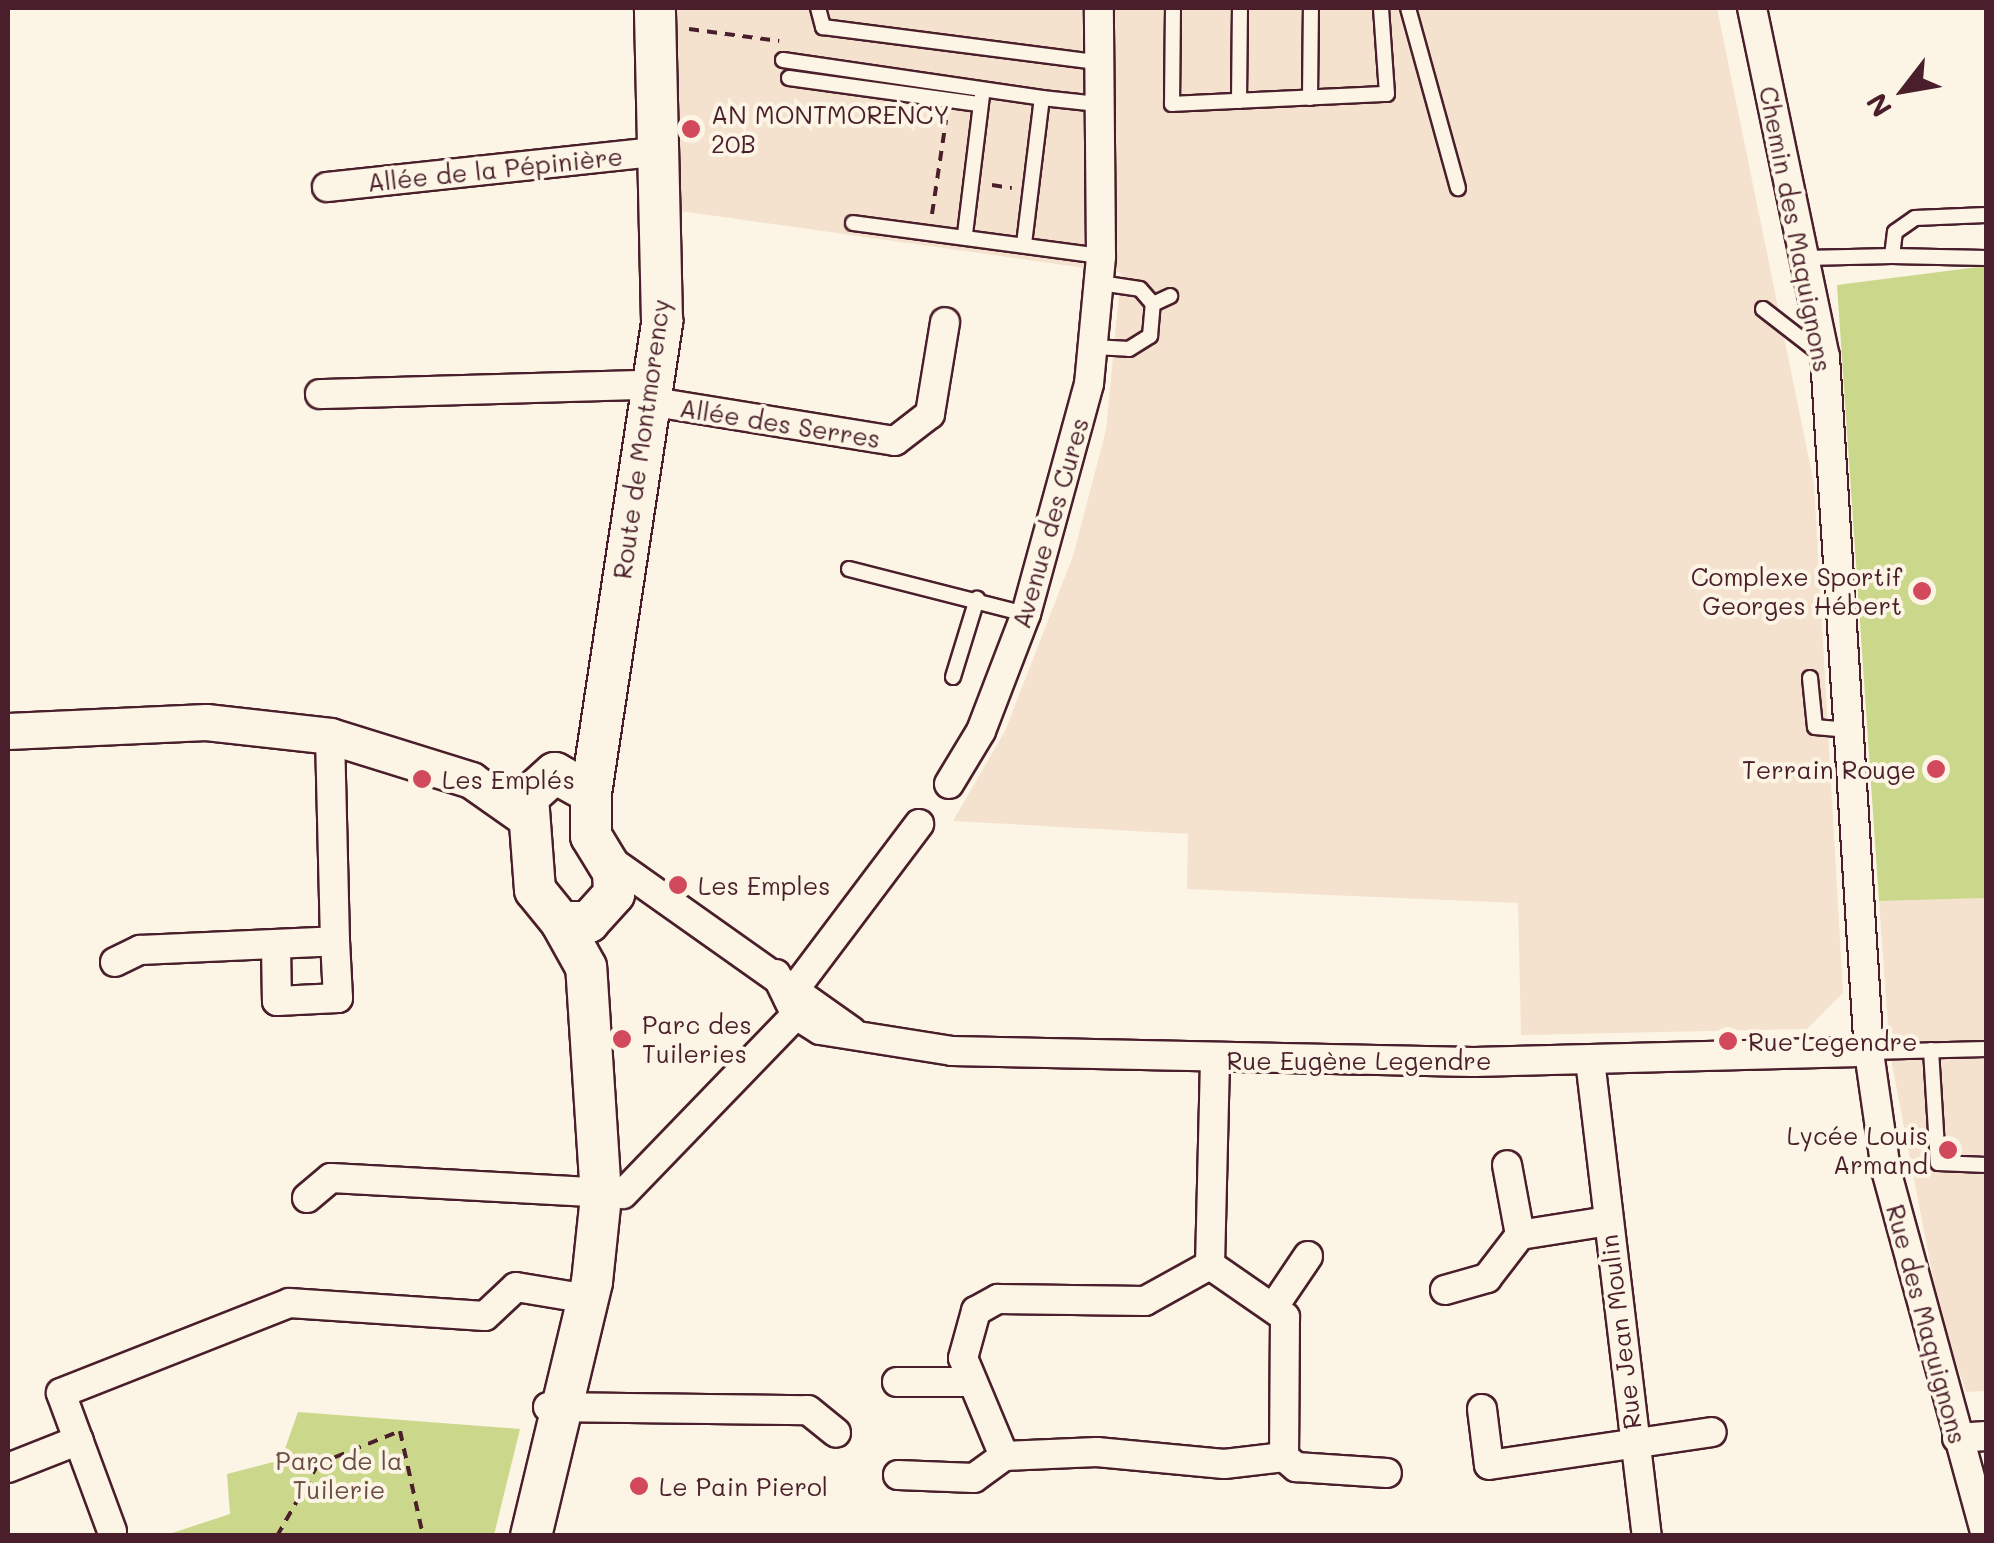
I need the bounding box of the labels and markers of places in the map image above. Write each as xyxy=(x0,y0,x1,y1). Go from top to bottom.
place label: AN MONTMORENCY 20B xyxy=(711,100,950,159)
marker: AN MONTMORENCY 20B xyxy=(680,118,702,140)
place label: Complexe Sportif Georges Hébert xyxy=(1691,562,1902,621)
marker: Complexe Sportif Georges Hébert xyxy=(1911,580,1933,602)
place label: Terrain Rouge xyxy=(1742,754,1916,784)
marker: Terrain Rouge xyxy=(1925,758,1947,780)
place label: Les Emplés xyxy=(442,764,575,794)
marker: Les Emplés xyxy=(411,768,433,790)
place label: Les Emples xyxy=(698,870,830,900)
marker: Les Emples xyxy=(667,874,689,896)
place label: Parc des Tuileries xyxy=(642,1010,752,1069)
place label: Rue Legendre xyxy=(1748,1026,1917,1056)
marker: Parc des Tuileries xyxy=(611,1028,633,1050)
marker: Rue Legendre xyxy=(1717,1030,1739,1052)
place label: Lycée Louis Armand xyxy=(1787,1121,1928,1180)
marker: Lycée Louis Armand xyxy=(1937,1139,1959,1161)
place label: Le Pain Pierol xyxy=(659,1471,828,1501)
marker: Le Pain Pierol xyxy=(628,1475,650,1497)

